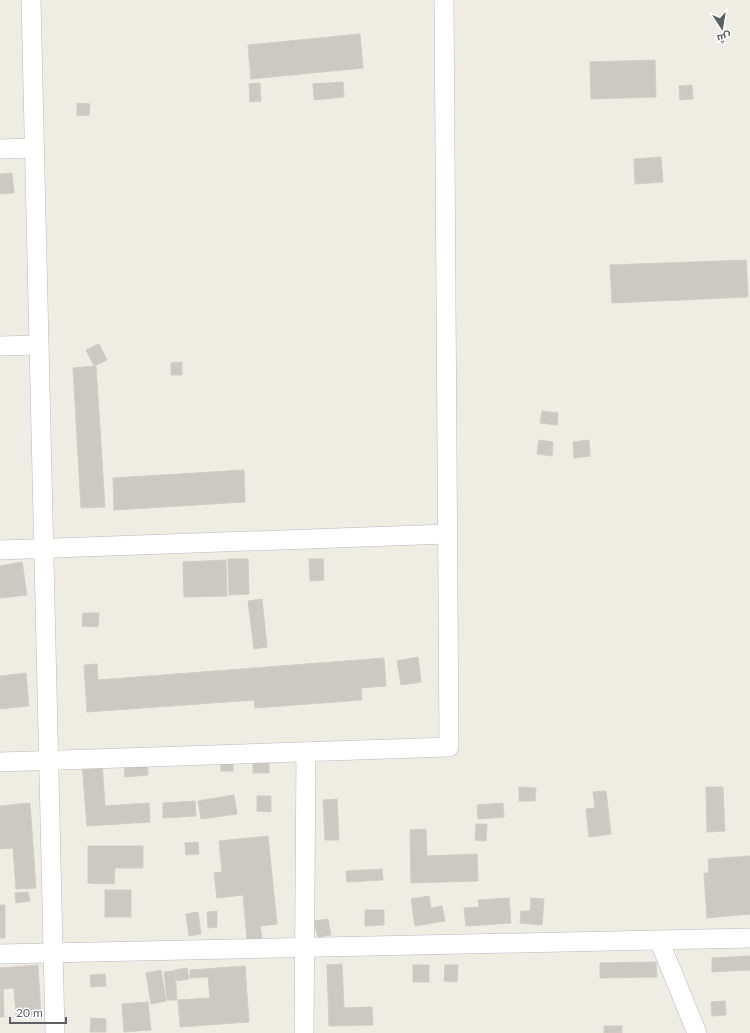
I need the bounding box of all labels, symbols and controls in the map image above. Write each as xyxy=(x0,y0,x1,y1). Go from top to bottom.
north arrow xyxy=(702,8,742,48)
text: ش xyxy=(716,29,732,46)
scale bar xyxy=(10,999,66,1025)
text: 20 m xyxy=(16,1005,43,1020)

